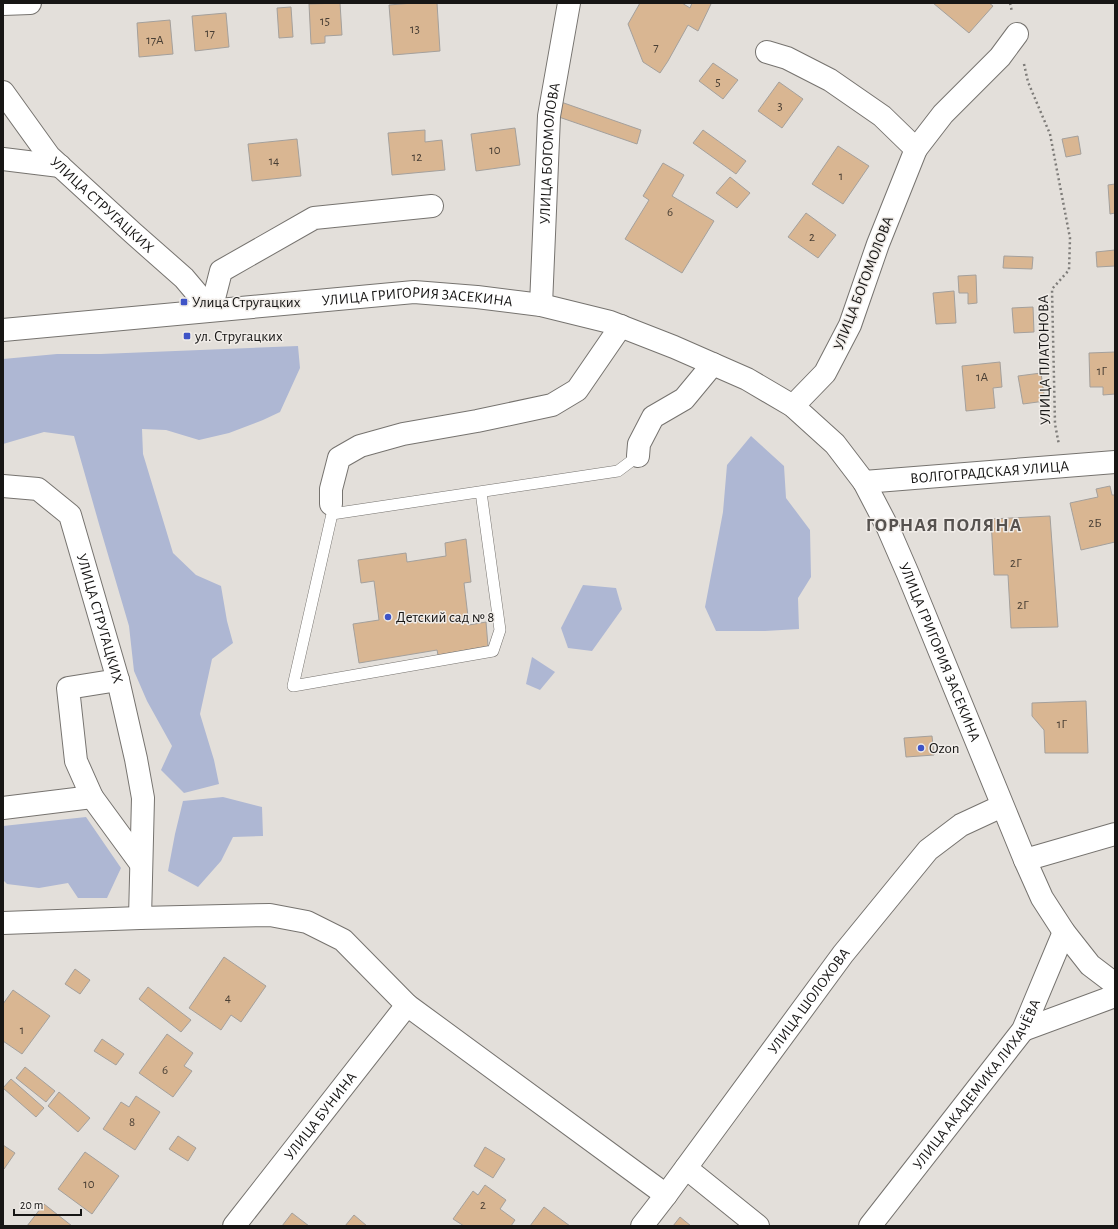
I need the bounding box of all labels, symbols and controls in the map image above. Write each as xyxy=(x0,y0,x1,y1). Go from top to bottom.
house number: 15 xyxy=(320,15,330,28)
house number: 13 xyxy=(410,23,420,36)
house number: 17 xyxy=(205,27,216,40)
house number: 17А xyxy=(146,34,164,47)
house number: 7 xyxy=(653,41,659,54)
house number: 5 xyxy=(715,76,721,89)
street label: УЛИЦА БОГОМОЛОВА xyxy=(537,81,563,225)
house number: 3 xyxy=(777,100,783,113)
house number: 10 xyxy=(489,144,501,157)
house number: 12 xyxy=(412,151,422,164)
street label: УЛИЦА СТРУГАЦКИХ xyxy=(47,154,157,256)
house number: 14 xyxy=(269,155,279,168)
house number: 1 xyxy=(839,170,843,183)
house number: 6 xyxy=(667,206,673,219)
street label: УЛИЦА БОГОМОЛОВА xyxy=(831,214,896,352)
house number: 2 xyxy=(809,231,815,244)
street label: УЛИЦА ГРИГОРИЯ ЗАСЕКИНА xyxy=(321,285,514,309)
street label: УЛИЦА ПЛАТОНОВА xyxy=(1036,294,1053,425)
place label: Улица Стругацких xyxy=(192,295,301,310)
marker: Улица Стругацких xyxy=(179,297,189,307)
place label: ул. Стругацких xyxy=(194,329,283,344)
marker: ул. Стругацких xyxy=(182,331,192,341)
house number: 1Г xyxy=(1097,365,1107,378)
house number: 1А xyxy=(976,371,988,384)
street label: ВОЛГОГРАДСКАЯ УЛИЦА xyxy=(910,459,1070,486)
district label: ГОРНАЯ ПОЛЯНА xyxy=(866,516,1022,535)
house number: 2Б xyxy=(1088,517,1102,530)
street label: УЛИЦА СТРУГАЦКИХ xyxy=(74,552,126,685)
house number: 2Г xyxy=(1010,557,1022,570)
street label: УЛИЦА ГРИГОРИЯ ЗАСЕКИНА xyxy=(896,560,983,744)
house number: 2Г xyxy=(1017,599,1029,612)
place label: Детский сад № 8 xyxy=(396,610,494,625)
marker: Детский сад № 8 xyxy=(383,612,393,622)
house number: 1Г xyxy=(1057,718,1067,731)
place label: Ozon xyxy=(929,741,959,756)
marker: Ozon xyxy=(916,743,926,753)
street label: УЛИЦА ШОЛОХОВА xyxy=(765,945,853,1057)
house number: 4 xyxy=(225,992,231,1005)
street label: УЛИЦА АКАДЕМИКА ЛИХАЧЁВА xyxy=(910,997,1043,1172)
house number: 1 xyxy=(20,1024,24,1037)
house number: 6 xyxy=(162,1064,168,1077)
street label: УЛИЦА БУНИНА xyxy=(282,1069,360,1163)
house number: 8 xyxy=(129,1116,135,1129)
house number: 10 xyxy=(83,1178,95,1191)
scale bar xyxy=(14,1191,81,1217)
text: 20 m xyxy=(20,1199,43,1211)
house number: 2 xyxy=(480,1199,486,1212)

